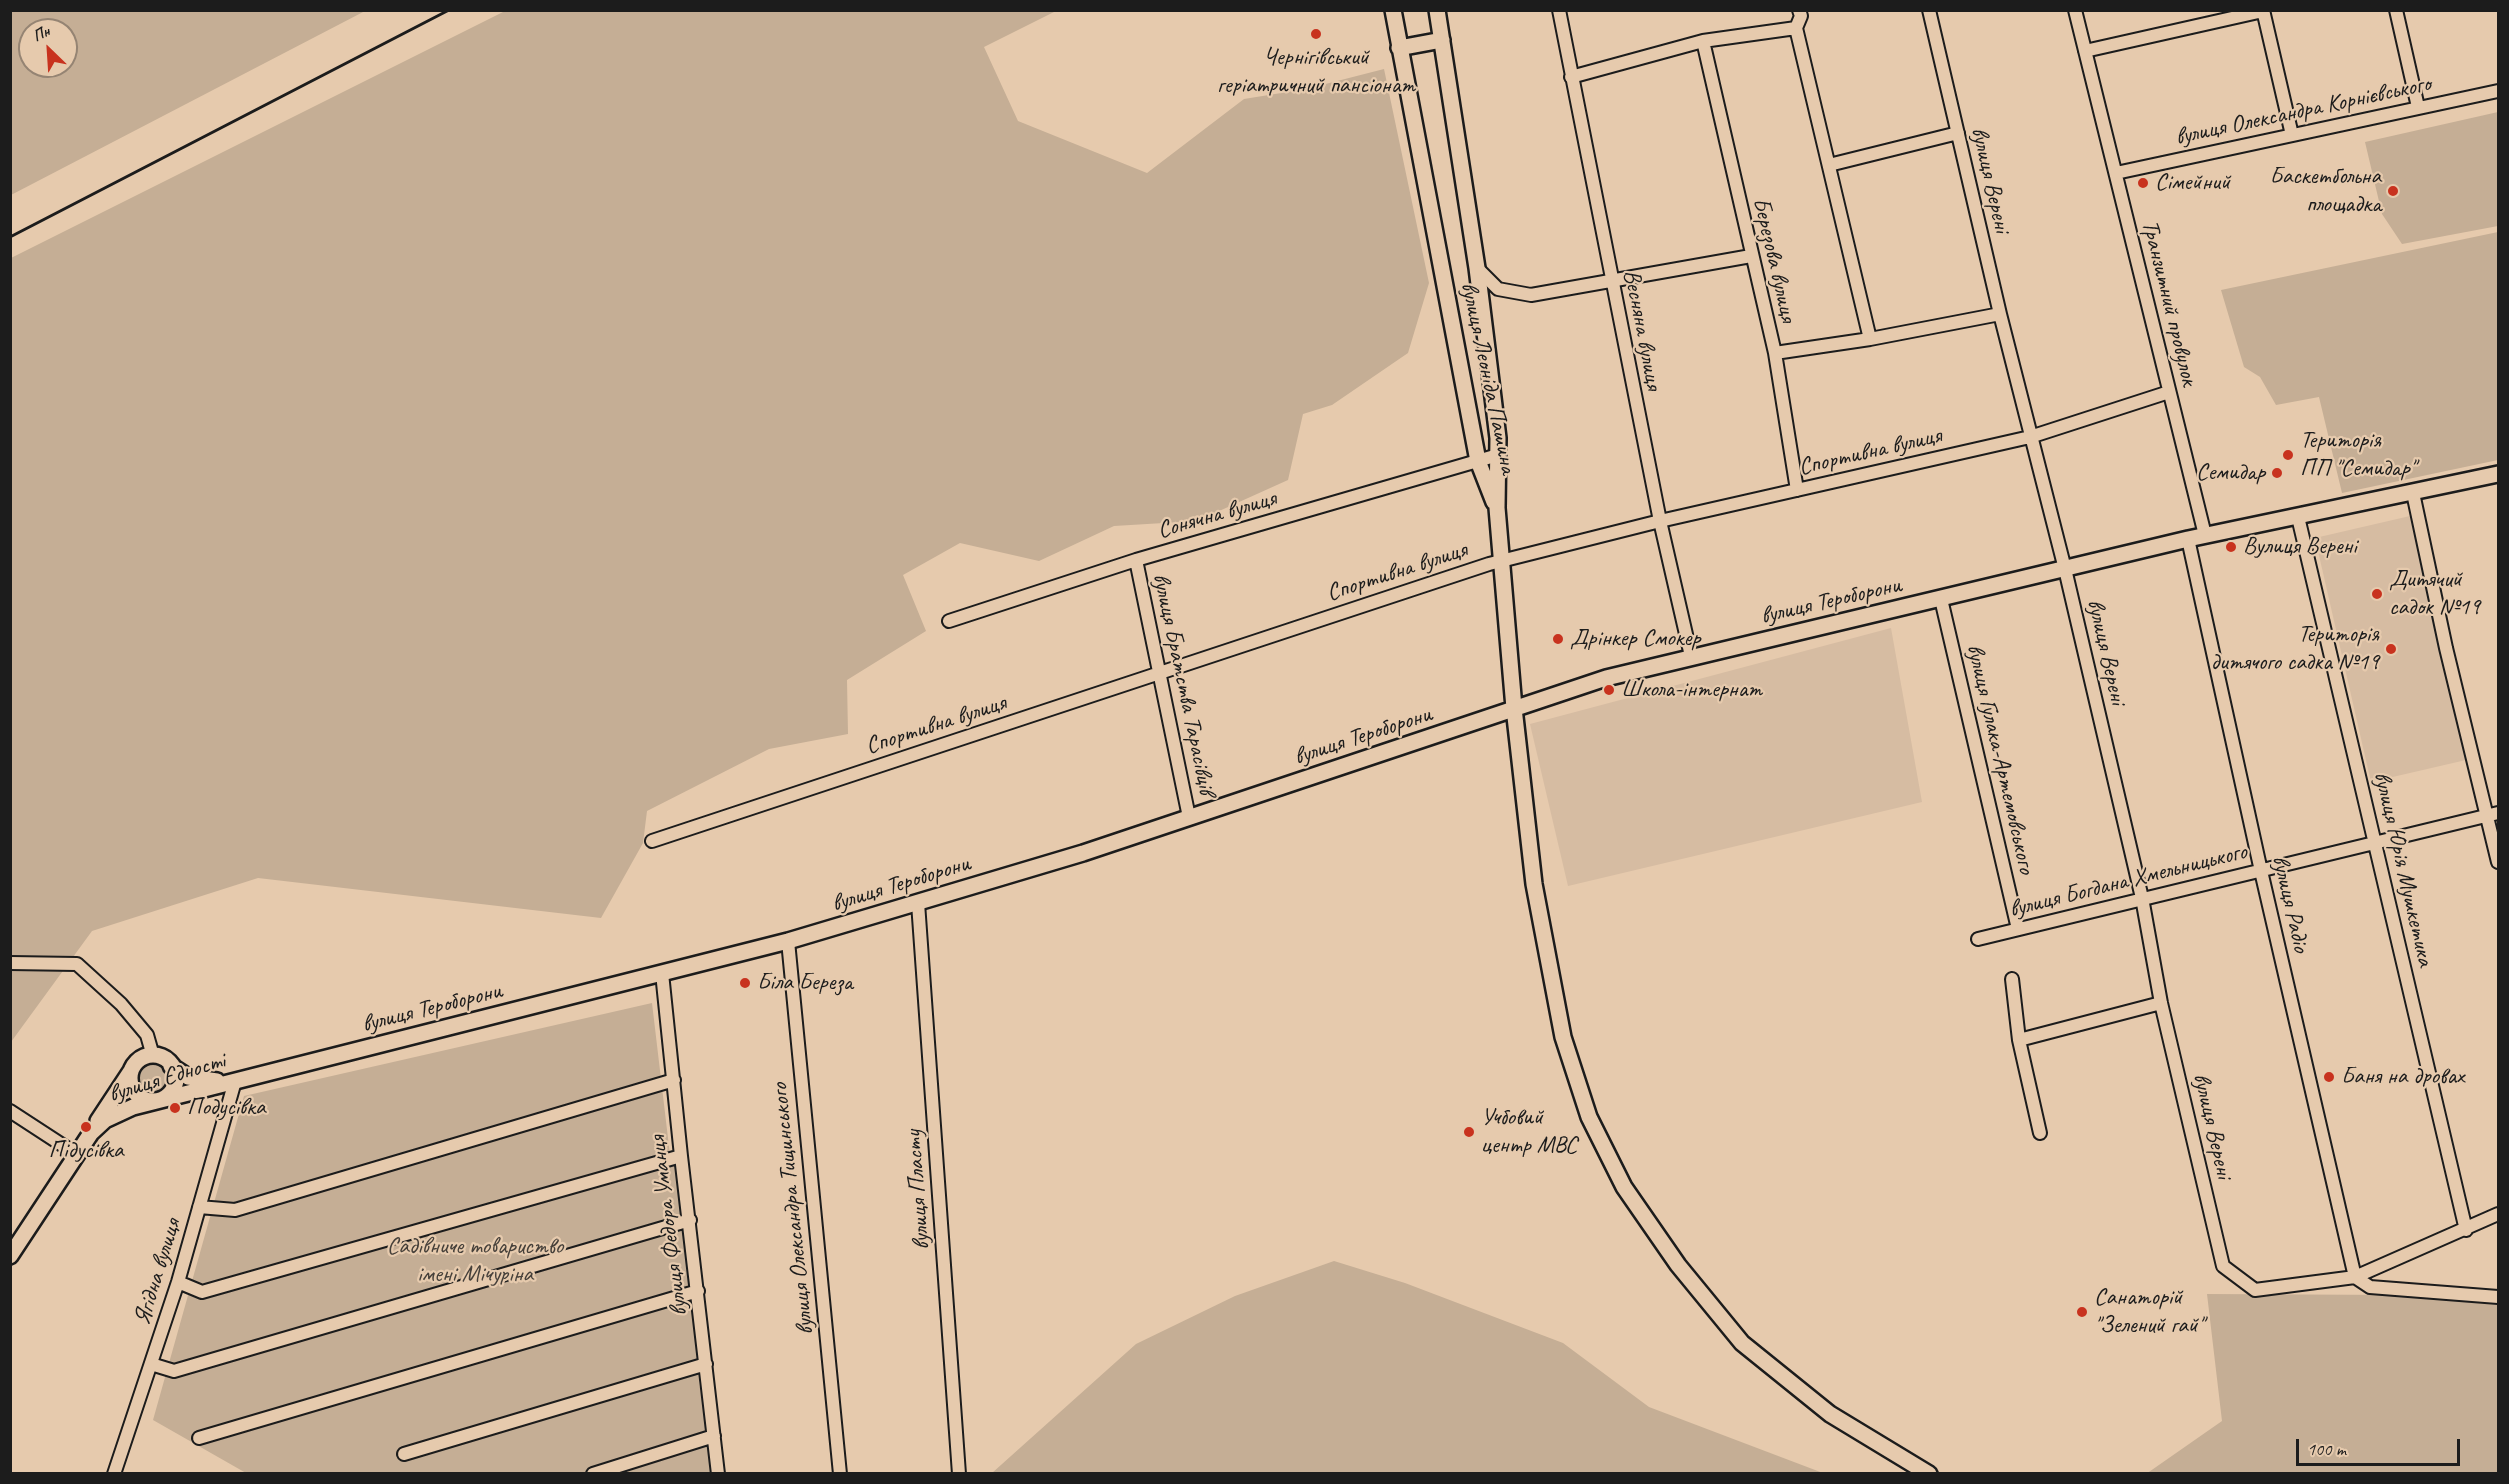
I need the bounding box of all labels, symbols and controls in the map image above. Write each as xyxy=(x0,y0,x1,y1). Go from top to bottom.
north arrow xyxy=(18,18,78,78)
text: Пн xyxy=(29,21,53,46)
marker: Чернігівський геріатричний пансіонат xyxy=(1309,27,1323,41)
place label: Чернігівський геріатричний пансіонат xyxy=(1217,44,1415,100)
street label: вулиця Олександра Корнієвського xyxy=(2173,70,2433,152)
street label: вулиця Верені xyxy=(1964,124,2016,236)
place label: Баскетбольна площадка xyxy=(2269,163,2381,219)
place label: Сімейний xyxy=(2155,169,2230,197)
marker: Сімейний xyxy=(2136,176,2150,190)
marker: Баскетбольна площадка xyxy=(2386,184,2400,198)
street label: Березова вулиця xyxy=(1746,195,1802,325)
street label: Транзитний провулок xyxy=(2134,217,2204,389)
street label: Весняна вулиця xyxy=(1616,267,1668,393)
street label: вулиця Леоніда Пашина xyxy=(1454,279,1522,477)
street label: Спортивна вулиця xyxy=(1796,422,1944,482)
place label: Територія ПП "Семидар" xyxy=(2300,427,2415,483)
marker: Територія ПП "Семидар" xyxy=(2281,448,2295,462)
place label: Семидар xyxy=(2196,459,2265,487)
marker: Семидар xyxy=(2270,466,2284,480)
street label: Сонячна вулиця xyxy=(1154,484,1280,546)
place label: Вулиця Верені xyxy=(2243,533,2357,561)
street label: Спортивна вулиця xyxy=(1323,536,1471,608)
marker: Вулиця Верені xyxy=(2224,540,2238,554)
place label: Дитячий садок №19 xyxy=(2389,566,2480,622)
street label: вулиця Братства Тарасівців xyxy=(1145,571,1221,797)
street label: вулиця Тероборони xyxy=(1758,571,1904,631)
marker: Дитячий садок №19 xyxy=(2370,587,2384,601)
street label: вулиця Верені xyxy=(2080,596,2132,708)
place label: Територія дитячого садка №19 xyxy=(2211,621,2379,677)
place label: Дрінкер Смокер xyxy=(1570,625,1700,653)
marker: Дрінкер Смокер xyxy=(1551,632,1565,646)
street label: вулиця Гулака-Артемовського xyxy=(1960,641,2040,877)
marker: Територія дитячого садка №19 xyxy=(2384,642,2398,656)
place label: Школа-інтернат xyxy=(1621,676,1762,704)
marker: Школа-інтернат xyxy=(1602,683,1616,697)
street label: Спортивна вулиця xyxy=(862,689,1010,761)
street label: вулиця Тероборони xyxy=(1290,700,1436,772)
street label: вулиця Юрія Мушкетика xyxy=(2367,769,2439,969)
street label: вулиця Богдана Хмельницького xyxy=(2006,838,2250,924)
street label: вулиця Тероборони xyxy=(828,849,974,919)
street label: вулиця Радіо xyxy=(2265,853,2315,955)
place label: Біла Береза xyxy=(757,969,853,997)
marker: Біла Береза xyxy=(738,976,752,990)
street label: вулиця Тероборони xyxy=(359,977,505,1039)
street label: вулиця Єдності xyxy=(105,1047,229,1109)
place label: Баня на дровах xyxy=(2341,1063,2464,1091)
street label: вулиця Верені xyxy=(2186,1070,2238,1182)
marker: Баня на дровах xyxy=(2322,1070,2336,1084)
street label: вулиця Олександра Тищинського xyxy=(765,1082,821,1336)
place label: Подусівка xyxy=(187,1094,266,1122)
marker: Подусівка xyxy=(168,1101,182,1115)
place label: Учбовий центр МВС xyxy=(1481,1104,1577,1160)
marker: Підусівка xyxy=(79,1120,93,1134)
marker: Учбовий центр МВС xyxy=(1462,1125,1476,1139)
street label: вулиця Пласту xyxy=(899,1129,937,1251)
street label: вулиця Федора Уманця xyxy=(644,1134,694,1318)
place label: Підусівка xyxy=(48,1137,124,1165)
street label: Ягідна вулиця xyxy=(128,1215,188,1329)
park label: Садівниче товариство імені Мічуріна xyxy=(387,1233,563,1289)
place label: Санаторій "Зелений гай" xyxy=(2094,1284,2203,1340)
marker: Санаторій "Зелений гай" xyxy=(2075,1305,2089,1319)
scale bar xyxy=(2299,1427,2462,1465)
text: 100 m xyxy=(2307,1438,2346,1460)

